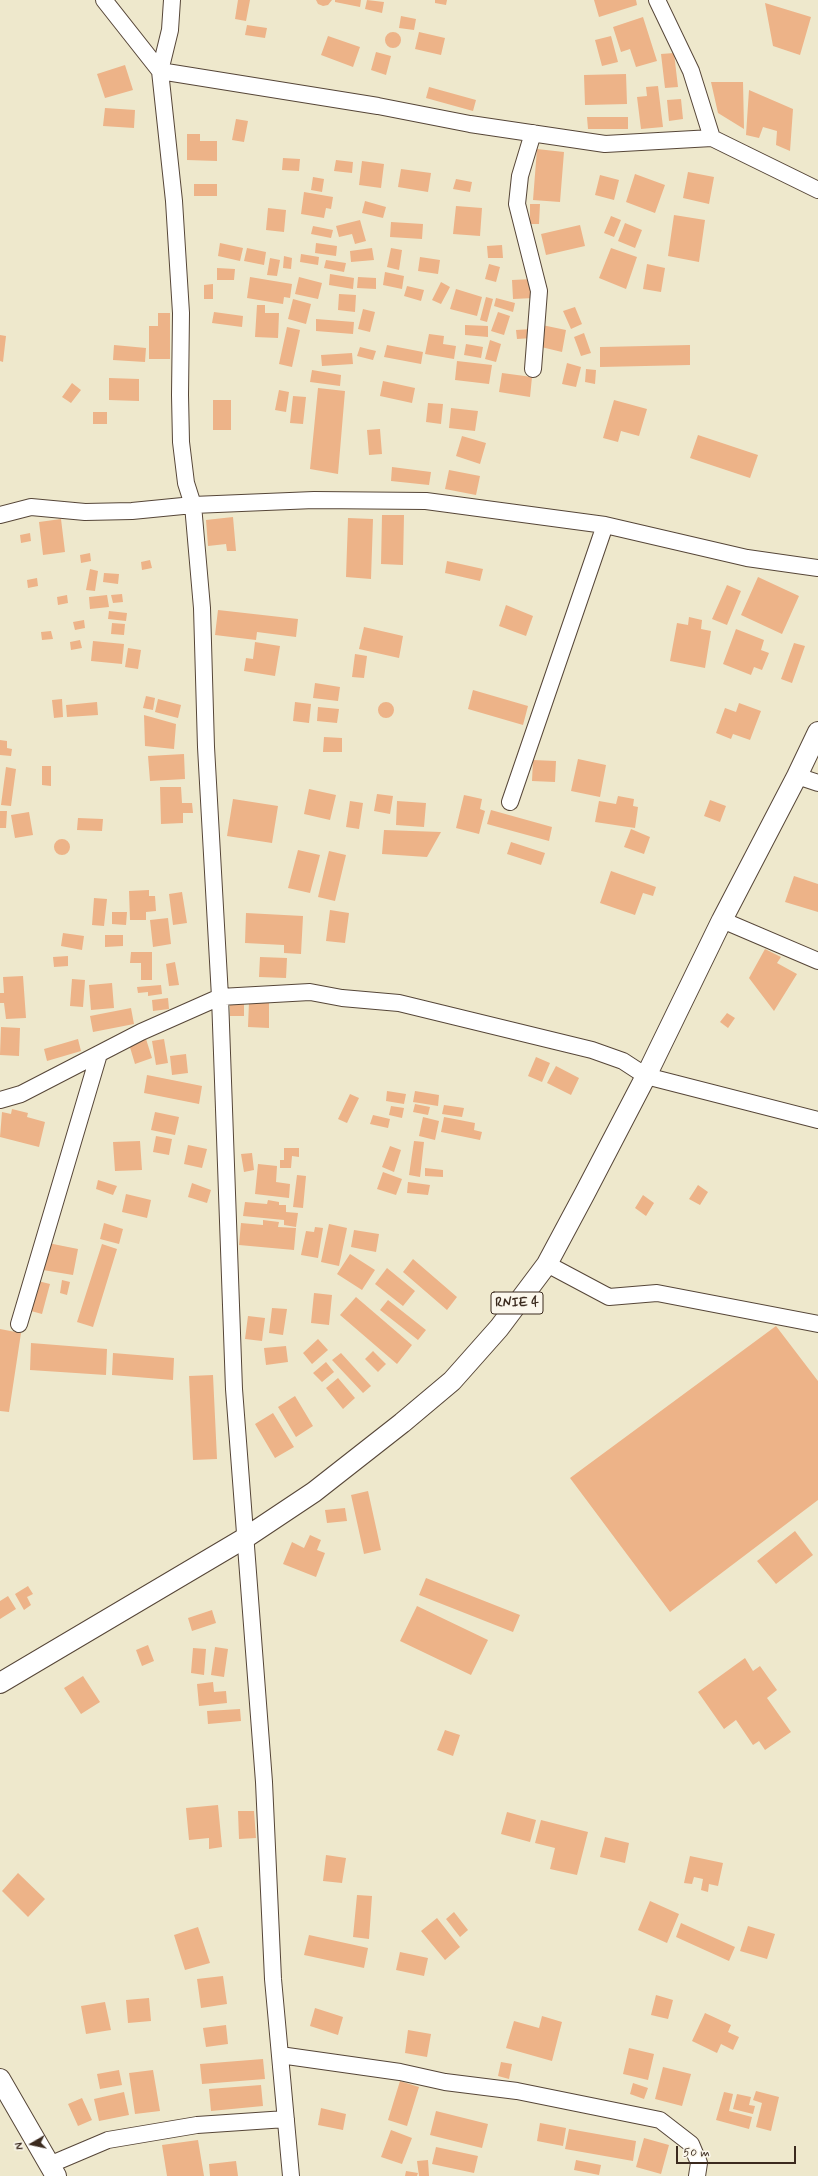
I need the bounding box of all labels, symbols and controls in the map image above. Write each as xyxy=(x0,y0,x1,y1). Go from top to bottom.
road number: RNIE 4 xyxy=(491,1292,543,1314)
north arrow xyxy=(12,2124,52,2164)
scale bar xyxy=(678,2138,798,2164)
text: N xyxy=(13,2141,28,2151)
text: 50 m xyxy=(683,2145,710,2161)

